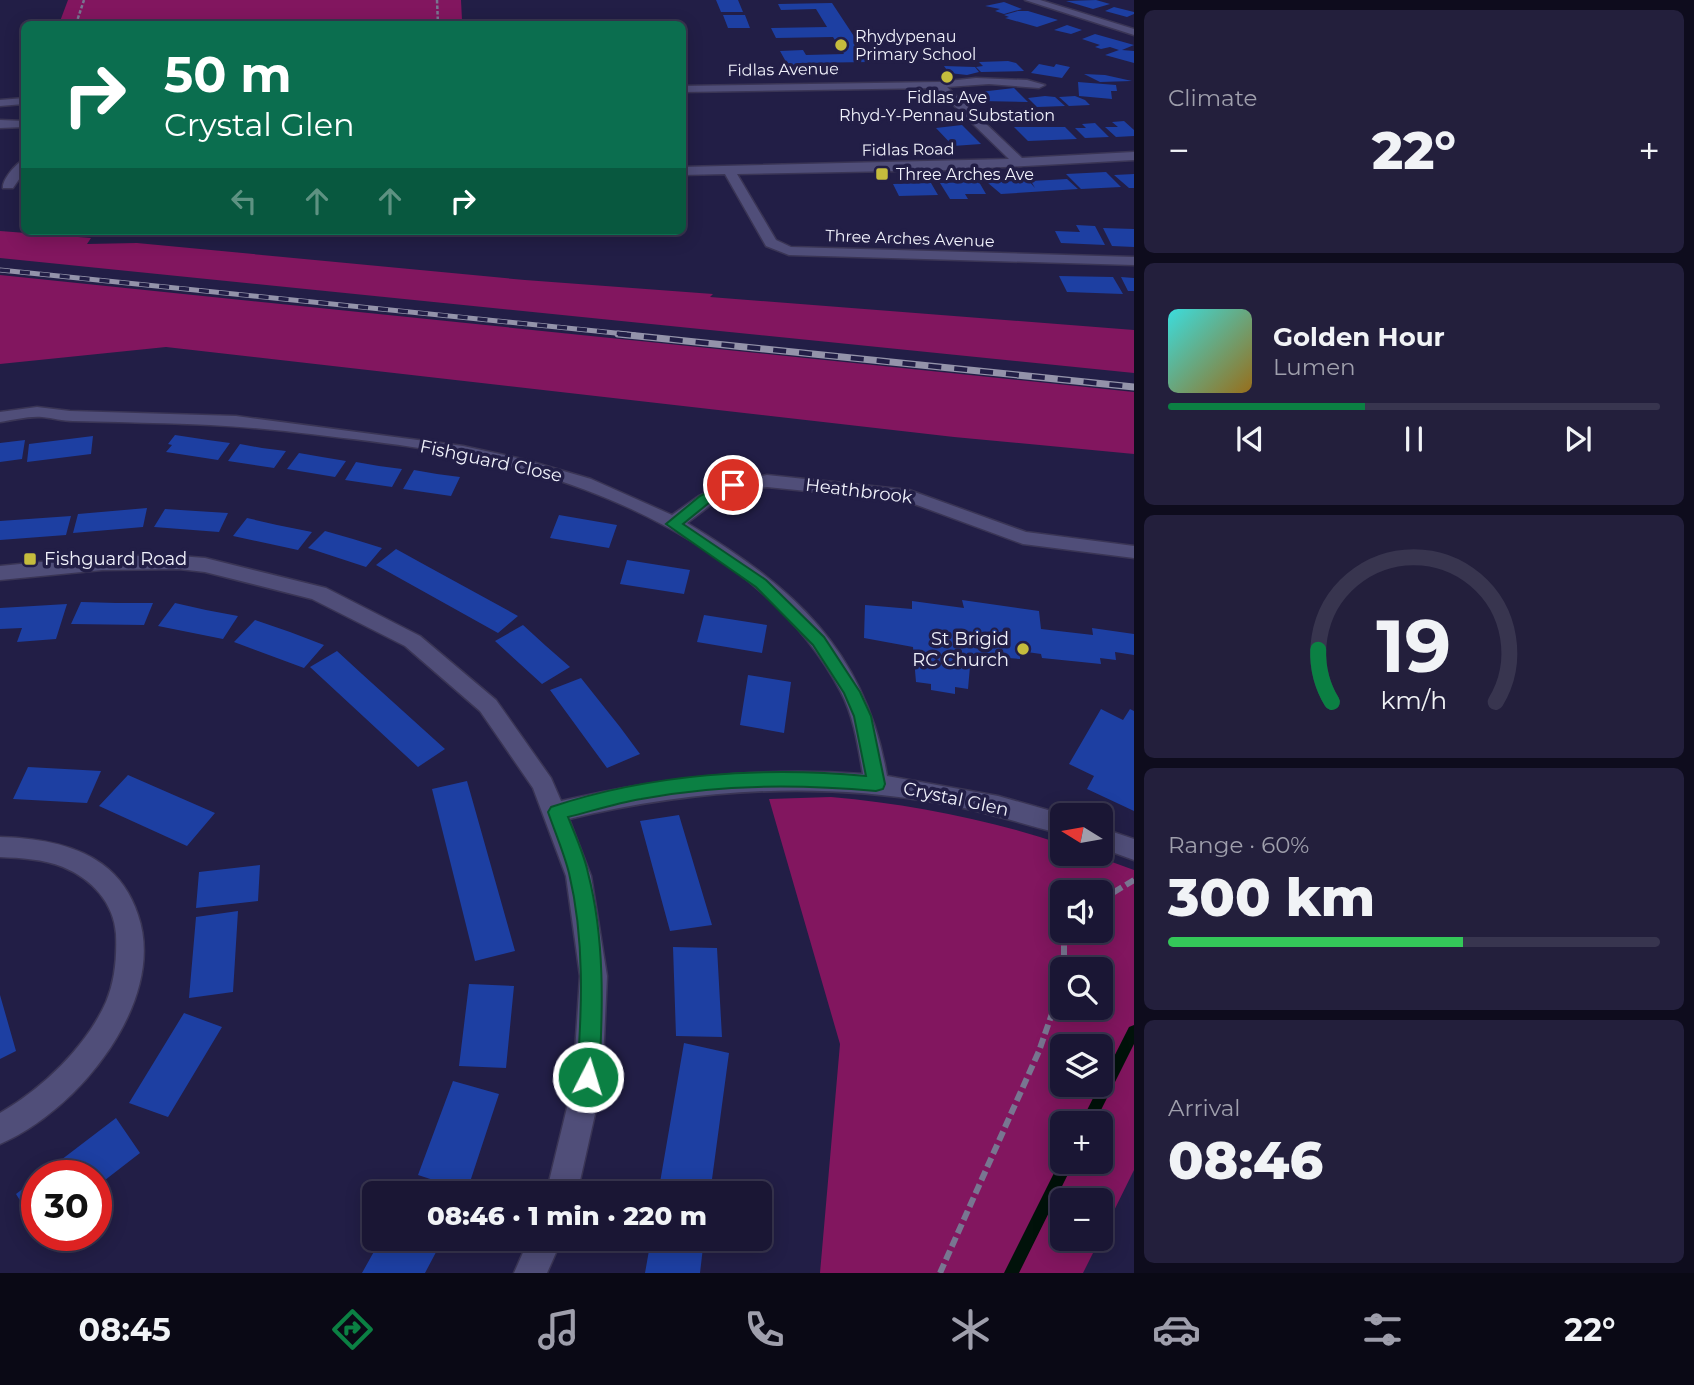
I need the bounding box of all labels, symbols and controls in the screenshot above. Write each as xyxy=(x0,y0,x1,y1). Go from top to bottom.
place label: Rhydypenau Primary School xyxy=(855,27,976,64)
marker: Rhydypenau Primary School xyxy=(833,37,849,53)
text: 50 m xyxy=(164,45,292,104)
icon: right xyxy=(49,49,140,140)
street label: Fidlas Avenue xyxy=(727,59,839,80)
marker: Fidlas Ave Rhyd-Y-Pennau Substation xyxy=(939,69,955,85)
text: Climate xyxy=(1168,84,1257,112)
place label: Fidlas Ave Rhyd-Y-Pennau Substation xyxy=(839,88,1055,125)
text: Crystal Glen xyxy=(164,105,355,144)
text: 22° xyxy=(1372,119,1456,182)
text: − xyxy=(1168,127,1190,174)
text: + xyxy=(1638,127,1660,174)
street label: Fidlas Road xyxy=(861,139,955,160)
place label: Three Arches Ave xyxy=(896,165,1034,184)
marker: Three Arches Ave xyxy=(874,166,890,182)
icon: left xyxy=(225,182,263,220)
icon: ahead xyxy=(298,182,336,220)
icon: ahead xyxy=(371,182,409,220)
icon: right xyxy=(444,182,482,220)
street label: Three Arches Avenue xyxy=(825,226,995,251)
text: Golden Hour xyxy=(1273,321,1445,353)
text: Lumen xyxy=(1273,353,1356,381)
icon: previous xyxy=(1231,420,1269,458)
icon: pause xyxy=(1395,420,1433,458)
icon: next xyxy=(1559,420,1597,458)
street label: Fishguard Close xyxy=(418,435,564,487)
pin xyxy=(703,455,763,515)
icon: arrive xyxy=(714,466,752,504)
street label: Heathbrook xyxy=(804,474,914,509)
place label: Fishguard Road xyxy=(44,548,187,570)
marker: Fishguard Road xyxy=(22,551,38,567)
text: 19 xyxy=(1377,603,1451,691)
place label: St Brigid RC Church xyxy=(912,628,1009,671)
marker: St Brigid RC Church xyxy=(1015,641,1031,657)
text: km/h xyxy=(1381,685,1447,715)
street label: Crystal Glen xyxy=(901,777,1011,821)
north arrow xyxy=(1050,803,1113,866)
map controls xyxy=(1050,803,1113,1251)
text: Range · 60% xyxy=(1168,831,1309,859)
text: 300 km xyxy=(1168,866,1375,929)
button: sound xyxy=(1050,880,1113,943)
button: search xyxy=(1050,957,1113,1020)
button: layers xyxy=(1050,1034,1113,1097)
position arrow xyxy=(551,1040,625,1114)
text: Arrival xyxy=(1168,1094,1241,1122)
button: + xyxy=(1050,1111,1113,1174)
text: 08:46 xyxy=(1168,1129,1323,1192)
speed limit sign: 30 xyxy=(21,1160,112,1251)
button: − xyxy=(1050,1188,1113,1251)
text: 08:46 · 1 min · 220 m xyxy=(427,1200,707,1232)
icon: directions xyxy=(328,1305,377,1354)
icon: music xyxy=(534,1305,583,1354)
icon: phone xyxy=(740,1305,789,1354)
icon: climate xyxy=(946,1305,995,1354)
icon: car xyxy=(1152,1305,1201,1354)
icon: filters xyxy=(1358,1305,1407,1354)
text: 08:45 xyxy=(79,1310,171,1349)
text: 22° xyxy=(1564,1310,1615,1349)

